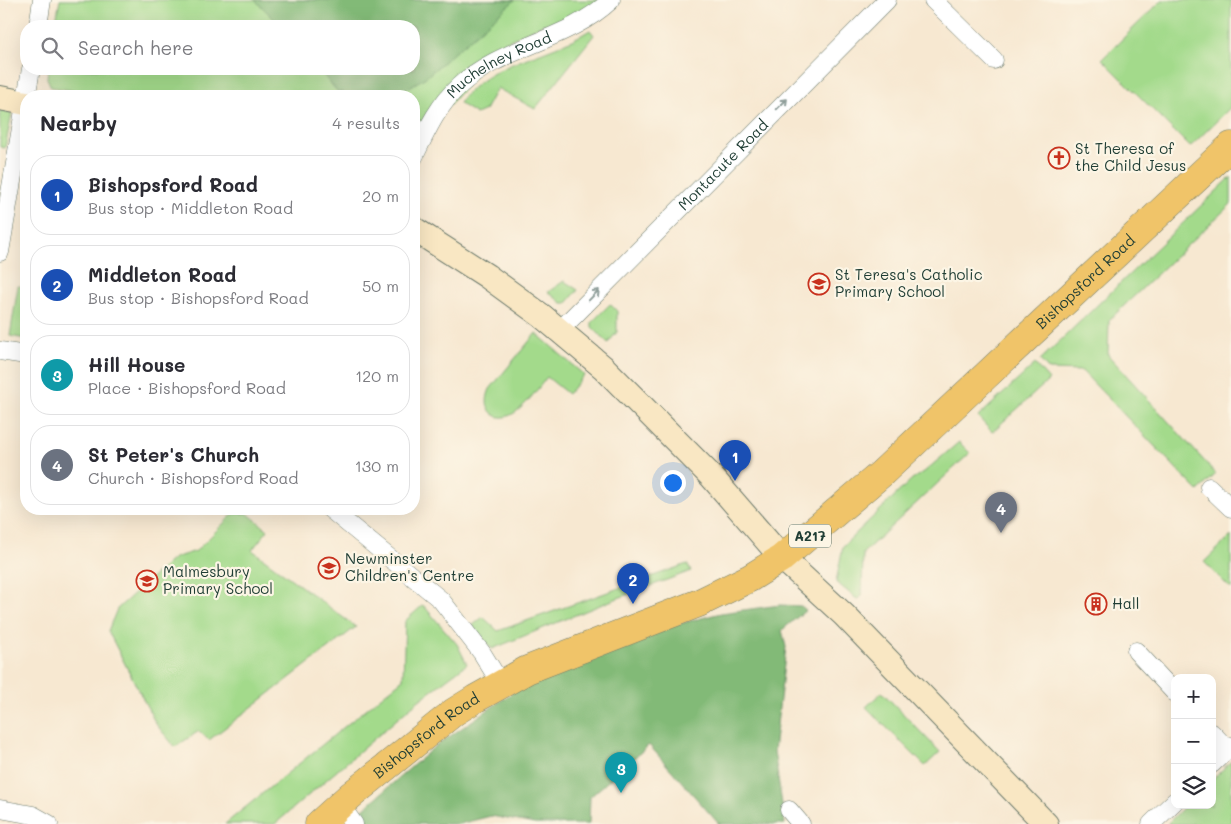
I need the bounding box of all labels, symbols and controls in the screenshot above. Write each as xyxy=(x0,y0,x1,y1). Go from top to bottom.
search box xyxy=(20,20,420,75)
street label: Muchelney Road xyxy=(441,27,554,102)
icon: search xyxy=(38,34,66,62)
text: Search here xyxy=(78,35,194,60)
one-way arrow xyxy=(775,98,788,110)
text: Nearby xyxy=(40,109,117,136)
text: 4 results xyxy=(332,112,400,133)
street label: Montacute Road xyxy=(673,115,772,214)
place label: St Theresa of the Child Jesus xyxy=(1075,138,1186,175)
church icon: St Theresa of the Child Jesus xyxy=(1047,146,1071,170)
text: Bishopsford Road xyxy=(88,172,258,197)
text: 1 xyxy=(53,185,61,206)
text: 20 m xyxy=(362,185,399,206)
text: Bus stop · Middleton Road xyxy=(88,197,293,218)
street label: Bishopsford Road xyxy=(1031,230,1139,333)
text: Middleton Road xyxy=(88,262,236,287)
place label: St Teresa's Catholic Primary School xyxy=(835,264,983,301)
school or university icon: St Teresa's Catholic Primary School xyxy=(807,272,831,296)
text: 2 xyxy=(53,275,61,296)
text: 50 m xyxy=(362,275,399,296)
text: Bus stop · Bishopsford Road xyxy=(88,287,309,308)
one-way arrow xyxy=(588,289,600,301)
text: Hill House xyxy=(88,352,185,377)
text: 3 xyxy=(52,365,62,386)
text: 120 m xyxy=(355,365,399,386)
text: Place · Bishopsford Road xyxy=(88,377,286,398)
pin: 1 xyxy=(719,440,751,481)
text: St Peter's Church xyxy=(88,442,259,467)
text: 4 xyxy=(52,455,62,476)
text: 130 m xyxy=(355,455,399,476)
text: Church · Bishopsford Road xyxy=(88,467,299,488)
your location xyxy=(660,470,686,496)
pin: 4 xyxy=(985,492,1017,533)
road number: A217 xyxy=(789,524,831,548)
place label: Newminster Children's Centre xyxy=(345,548,474,585)
school or university icon: Newminster Children's Centre xyxy=(317,556,341,580)
place label: Malmesbury Primary School xyxy=(163,561,273,598)
pin: 2 xyxy=(617,563,649,604)
school or university icon: Malmesbury Primary School xyxy=(135,569,159,593)
building icon: Hall xyxy=(1084,592,1108,616)
place label: Hall xyxy=(1112,593,1140,613)
map controls xyxy=(1171,674,1216,809)
button: + xyxy=(1171,674,1216,719)
street label: Bishopsford Road xyxy=(368,688,483,782)
button: − xyxy=(1171,719,1216,764)
pin: 3 xyxy=(605,752,637,793)
button: layers xyxy=(1171,764,1216,809)

